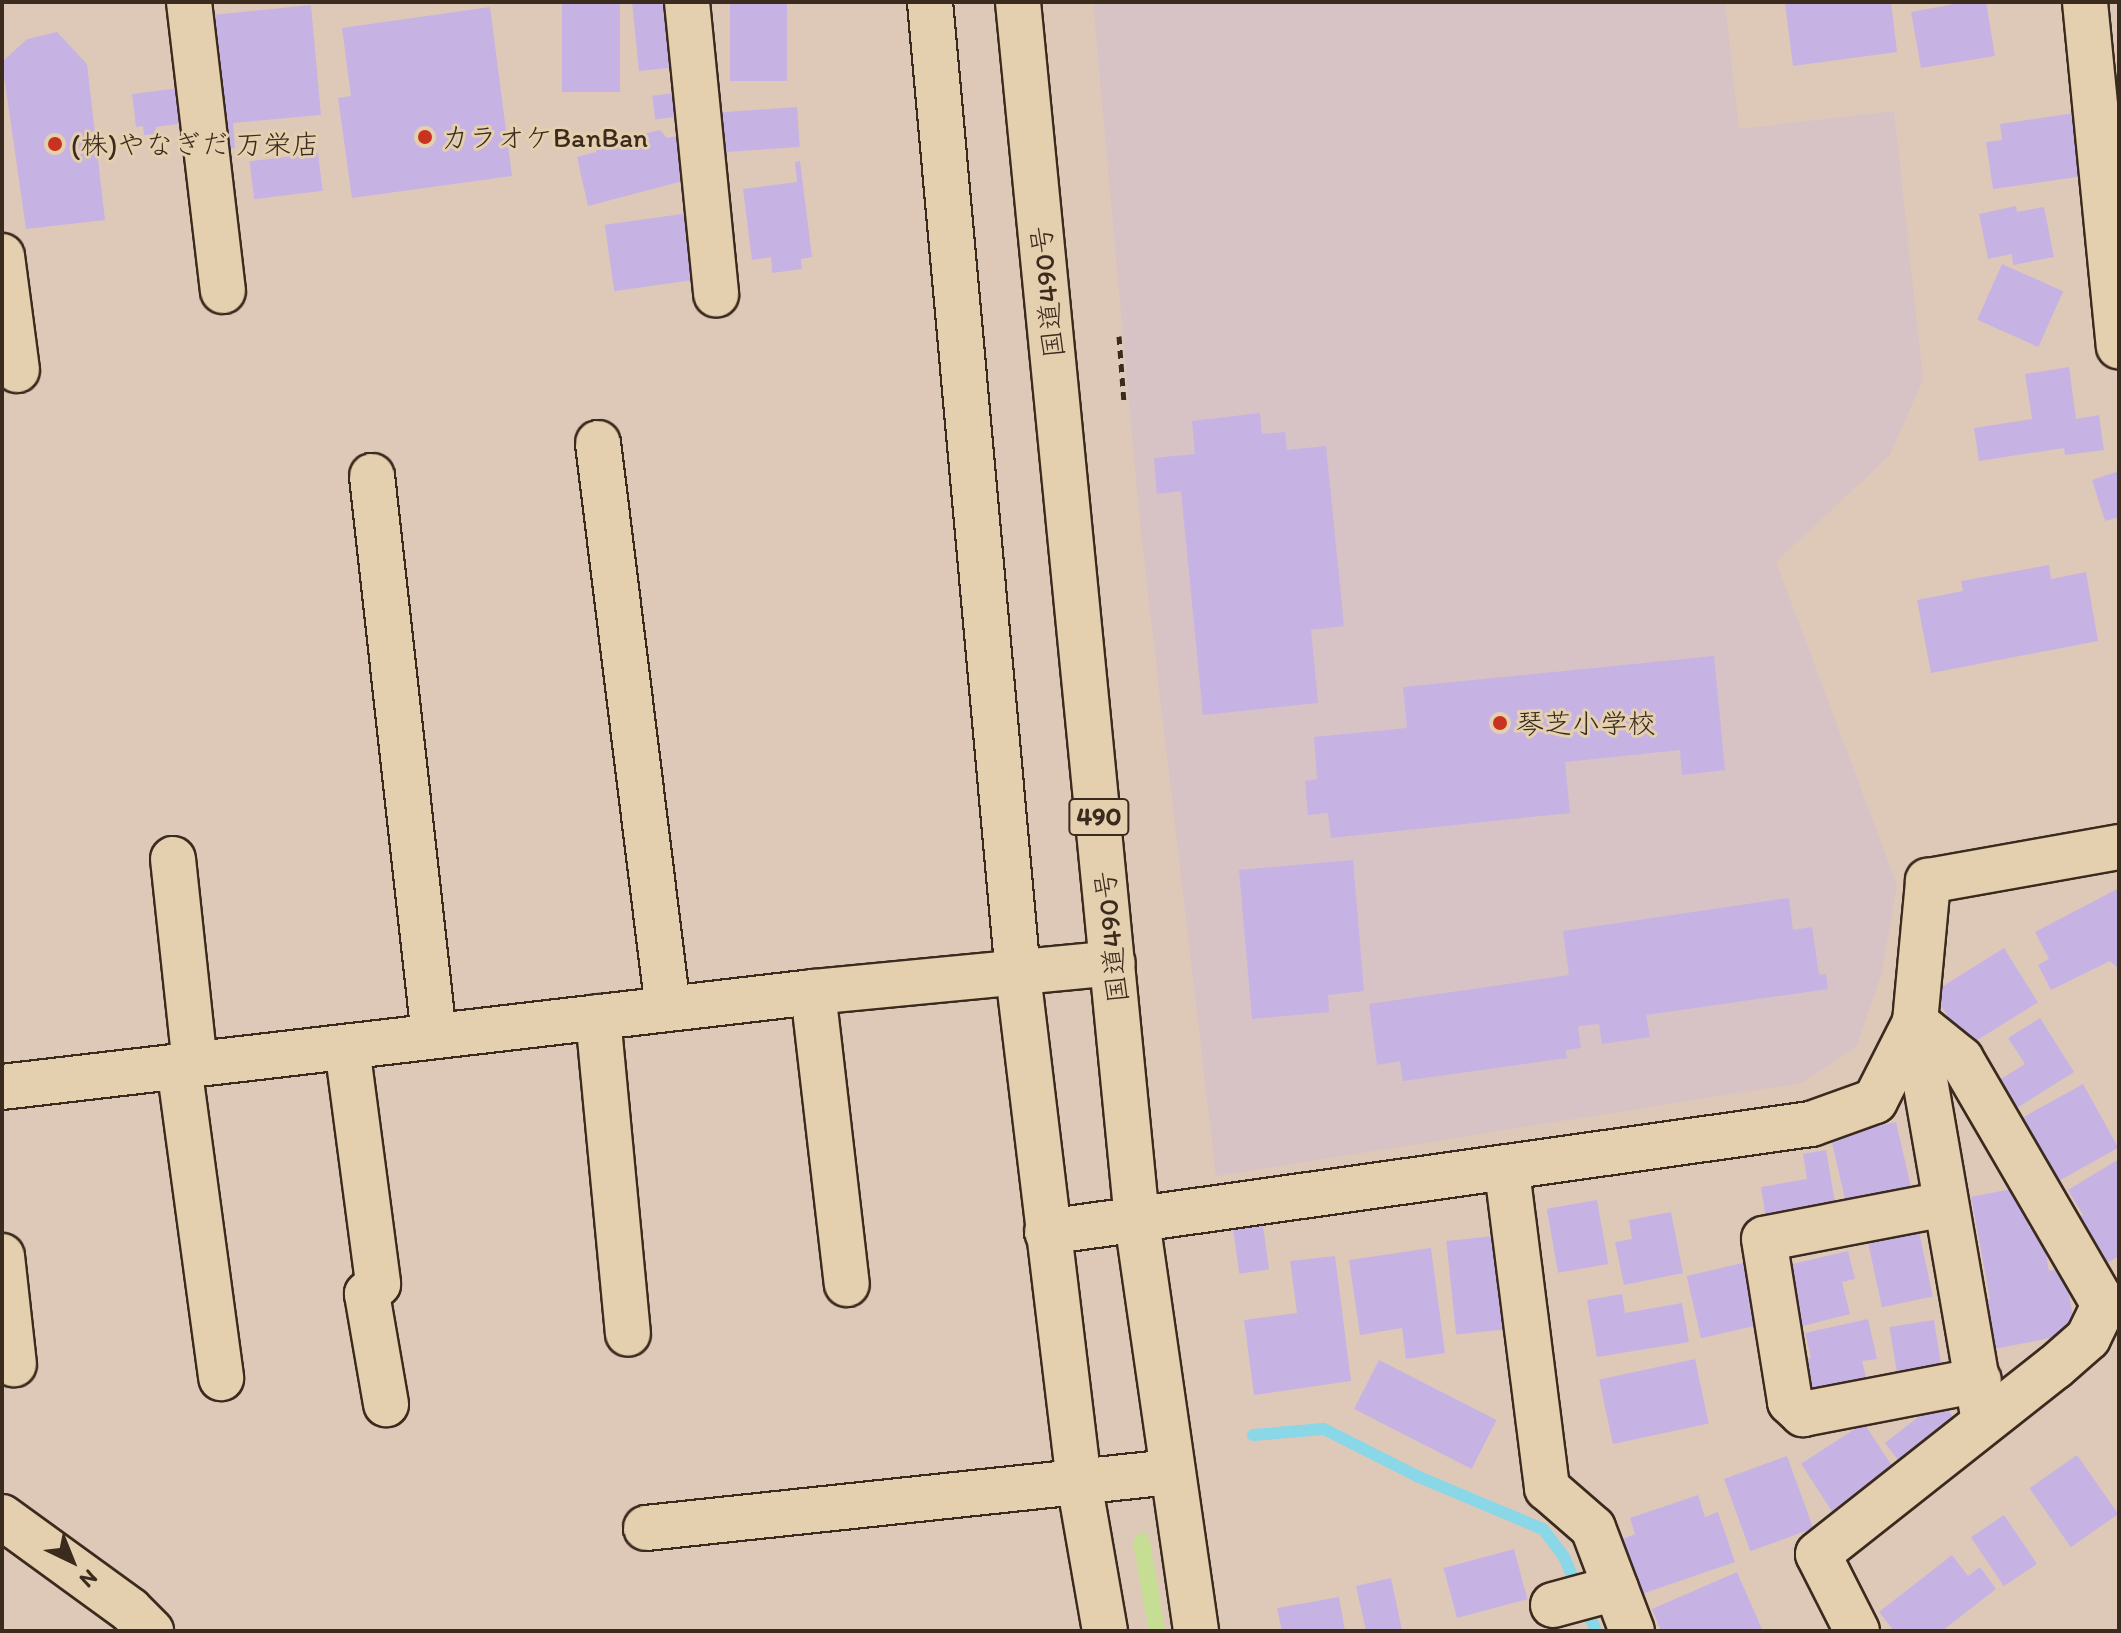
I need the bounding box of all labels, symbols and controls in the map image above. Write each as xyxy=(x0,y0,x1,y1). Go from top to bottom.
place label: カラオケBanBan xyxy=(441,120,648,154)
place label: (株)やなぎだ 万栄店 xyxy=(71,127,320,161)
marker: カラオケBanBan xyxy=(416,128,434,146)
marker: (株)やなぎだ 万栄店 xyxy=(46,135,64,153)
street label: 国道490号 xyxy=(1023,224,1071,360)
place label: 琴芝小学校 xyxy=(1516,706,1656,740)
marker: 琴芝小学校 xyxy=(1491,714,1509,732)
road number: 490 xyxy=(1067,795,1131,839)
street label: 国道490号 xyxy=(1087,869,1135,1005)
north arrow xyxy=(32,1521,112,1601)
text: N xyxy=(74,1564,103,1594)

